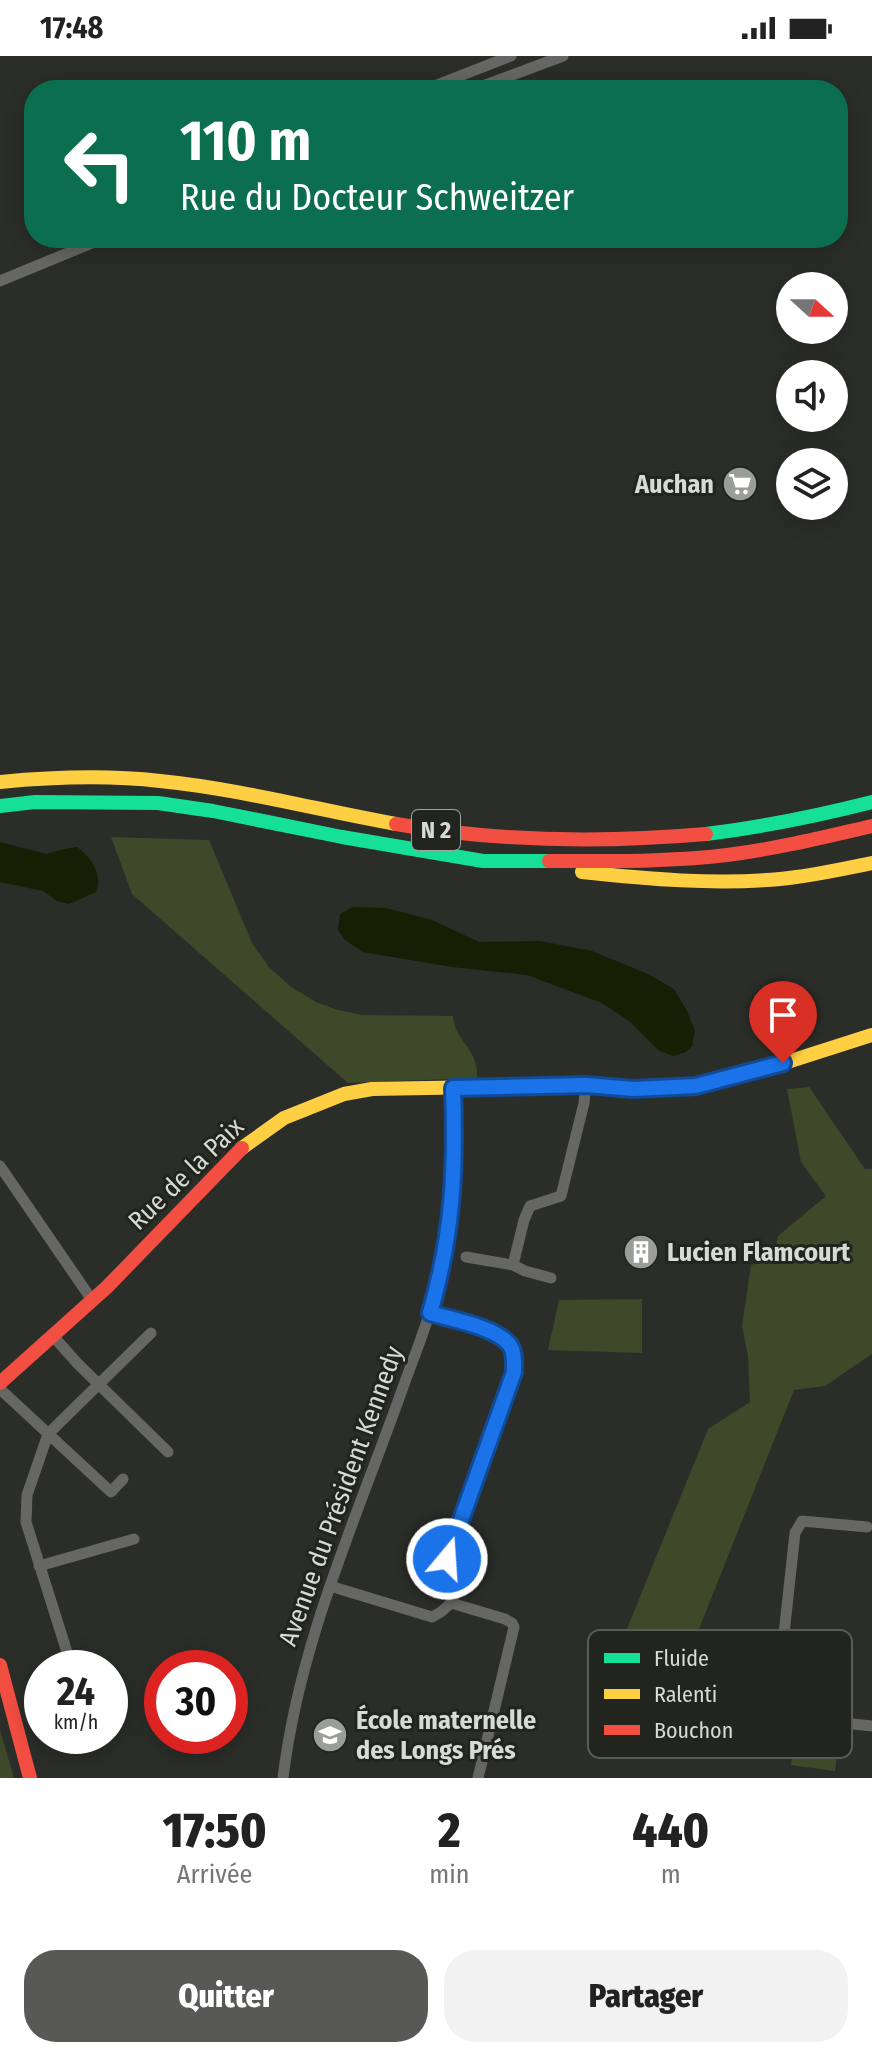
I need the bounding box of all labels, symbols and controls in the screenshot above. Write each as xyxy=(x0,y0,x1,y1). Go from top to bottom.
text: 17:48 xyxy=(40,10,103,46)
text: 110 m xyxy=(180,108,311,175)
icon: left xyxy=(48,112,152,216)
text: Rue du Docteur Schweitzer xyxy=(180,176,574,220)
north arrow xyxy=(776,272,848,344)
map controls xyxy=(776,272,848,520)
button: sound xyxy=(776,360,848,432)
button: layers xyxy=(776,448,848,520)
supermarket icon: Auchan xyxy=(721,465,759,503)
place label: Auchan xyxy=(634,469,714,500)
road number: N 2 xyxy=(412,810,460,850)
pin xyxy=(749,981,817,1063)
icon: arrive xyxy=(761,993,805,1037)
street label: Rue de la Paix xyxy=(122,1111,250,1237)
building icon: Lucien Flamcourt xyxy=(622,1233,660,1271)
place label: Lucien Flamcourt xyxy=(667,1237,851,1268)
street label: Avenue du Président Kennedy xyxy=(272,1341,410,1650)
position arrow xyxy=(405,1517,489,1601)
legend xyxy=(588,1630,852,1758)
text: Fluide xyxy=(654,1645,709,1672)
speed limit sign: 30 xyxy=(144,1650,248,1754)
text: 24 xyxy=(57,1668,95,1716)
text: Ralenti xyxy=(654,1681,717,1708)
place label: École maternelle des Longs Prés xyxy=(356,1704,536,1766)
text: km/h xyxy=(54,1710,98,1734)
school or university icon: École maternelle des Longs Prés xyxy=(311,1716,349,1754)
text: Bouchon xyxy=(654,1717,733,1744)
text: 17:50 xyxy=(163,1802,267,1860)
text: 2 xyxy=(438,1802,461,1860)
text: 440 xyxy=(632,1802,709,1860)
text: Arrivée xyxy=(177,1859,252,1890)
text: min xyxy=(429,1859,470,1890)
text: m xyxy=(661,1859,681,1890)
button: Quitter xyxy=(24,1950,428,2042)
button: Partager xyxy=(444,1950,848,2042)

